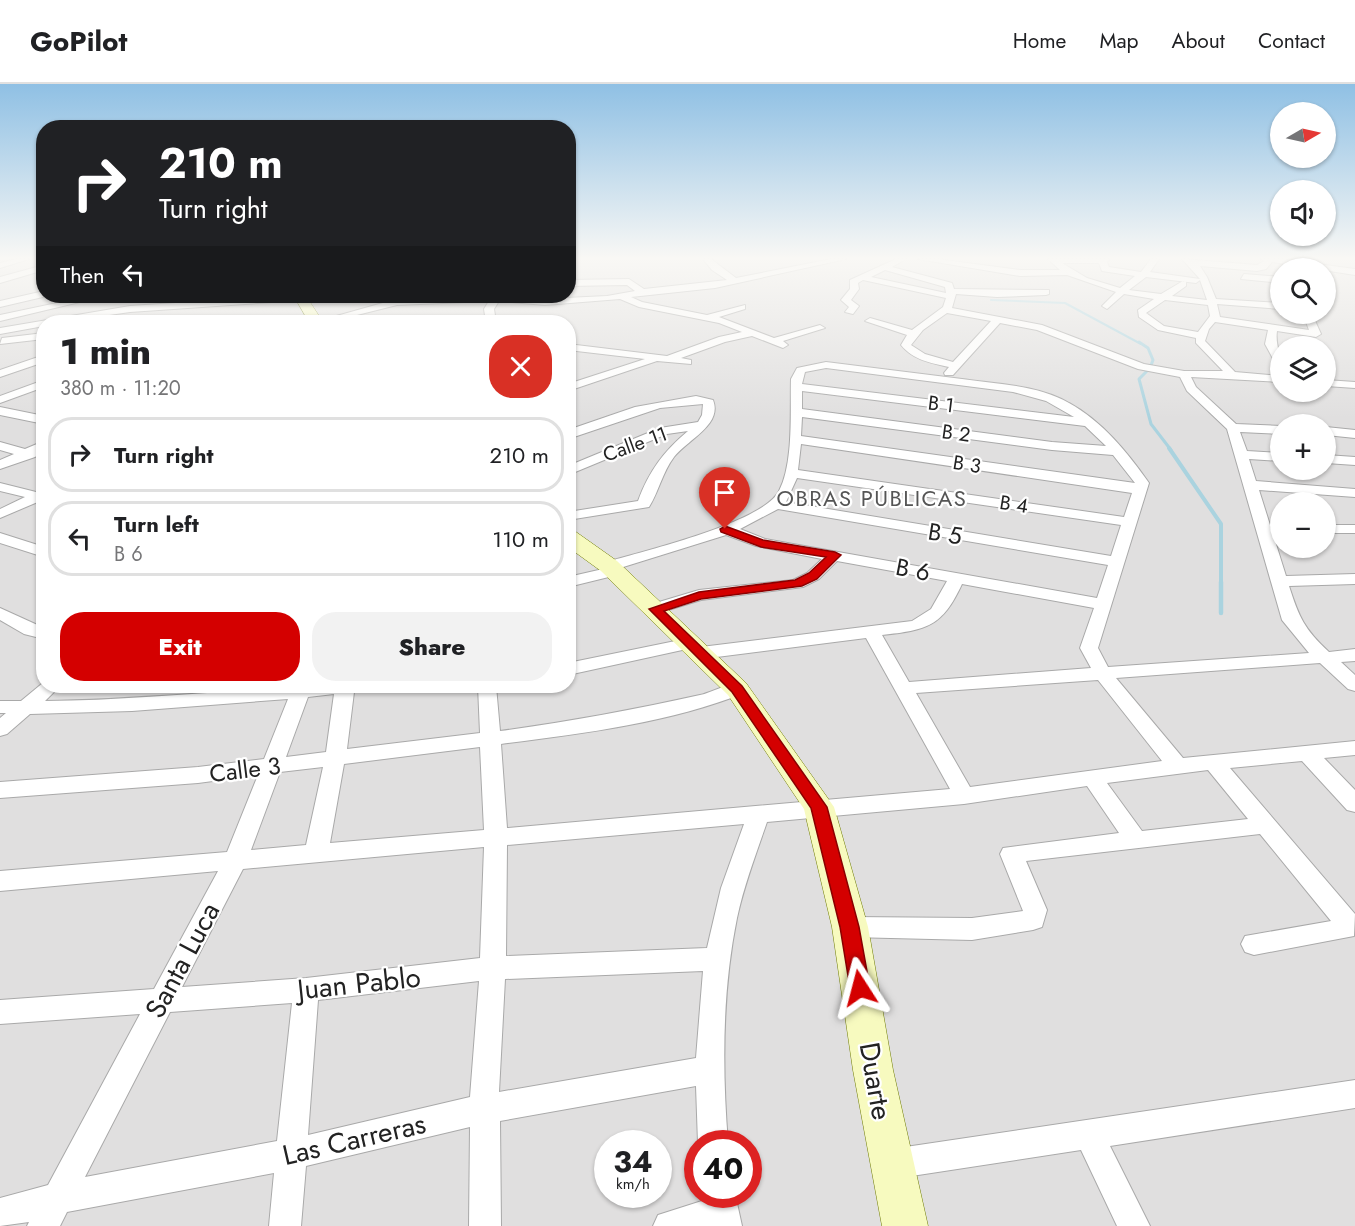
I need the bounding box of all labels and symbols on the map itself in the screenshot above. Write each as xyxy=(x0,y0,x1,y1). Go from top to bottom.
north arrow xyxy=(1270,102,1336,168)
street label: B 1 xyxy=(926,389,956,420)
street label: B 2 xyxy=(940,417,972,450)
street label: Calle 11 xyxy=(599,419,672,470)
street label: B 3 xyxy=(951,448,983,481)
pin xyxy=(699,467,750,529)
district label: OBRAS PÚBLICAS xyxy=(777,482,967,514)
street label: B 4 xyxy=(997,488,1031,521)
street label: B 5 xyxy=(925,514,965,553)
street label: B 6 xyxy=(893,549,933,590)
street label: Calle 3 xyxy=(207,748,283,791)
street label: Santa Luca xyxy=(135,895,230,1025)
position arrow xyxy=(828,956,892,1020)
street label: Juan Pablo xyxy=(291,957,423,1011)
street label: Duarte xyxy=(849,1039,902,1123)
street label: Las Carreras xyxy=(278,1103,430,1176)
speed limit sign: 40 xyxy=(684,1130,762,1208)

